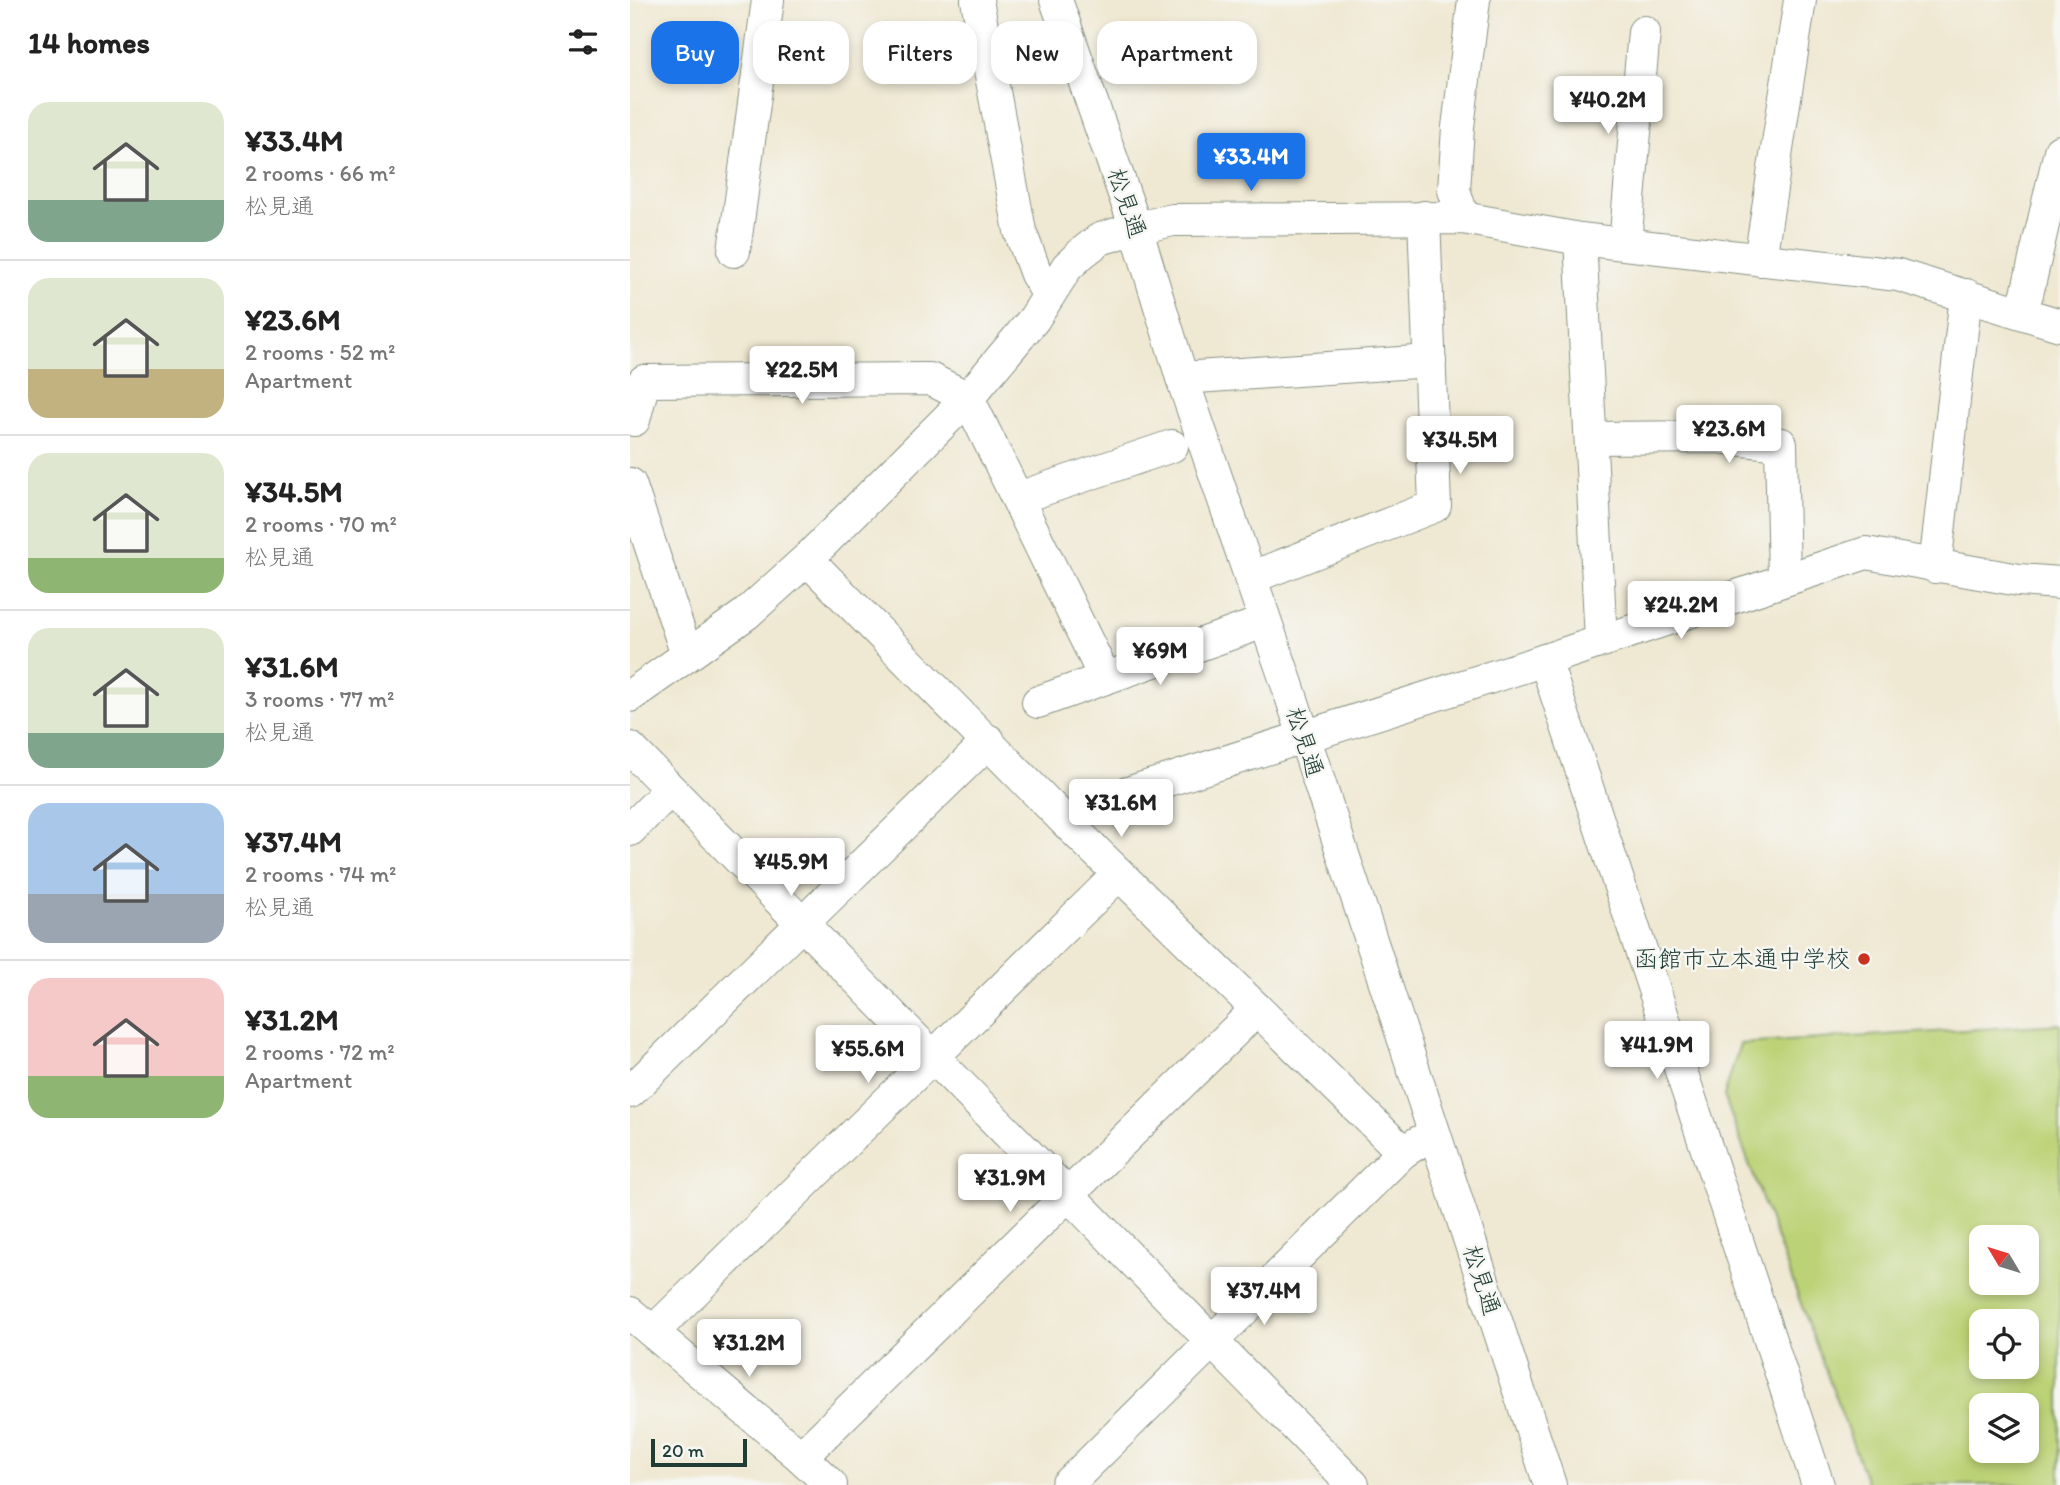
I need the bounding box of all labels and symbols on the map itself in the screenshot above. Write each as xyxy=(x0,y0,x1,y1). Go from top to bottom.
pin: ¥40.2M xyxy=(1551,76,1665,136)
pin: ¥33.4M xyxy=(1194,134,1308,193)
street label: 松見通 xyxy=(1102,164,1153,242)
pin: ¥22.5M xyxy=(745,346,859,406)
pin: ¥23.6M xyxy=(1672,406,1786,465)
pin: ¥34.5M xyxy=(1403,416,1517,476)
pin: ¥24.2M xyxy=(1624,582,1738,641)
pin: ¥69M xyxy=(1119,628,1201,687)
street label: 松見通 xyxy=(1281,703,1330,781)
pin: ¥31.6M xyxy=(1064,780,1178,839)
pin: ¥45.9M xyxy=(734,838,848,898)
place label: 函館市立本通中学校 xyxy=(1634,944,1850,973)
marker: 函館市立本通中学校 xyxy=(1856,951,1872,967)
pin: ¥41.9M xyxy=(1600,1021,1714,1081)
pin: ¥55.6M xyxy=(811,1026,925,1085)
pin: ¥31.9M xyxy=(953,1154,1067,1214)
north arrow xyxy=(1969,1225,2039,1295)
street label: 松見通 xyxy=(1458,1241,1507,1319)
pin: ¥37.4M xyxy=(1207,1268,1321,1327)
pin: ¥31.2M xyxy=(692,1320,806,1379)
scale bar xyxy=(651,1436,747,1468)

